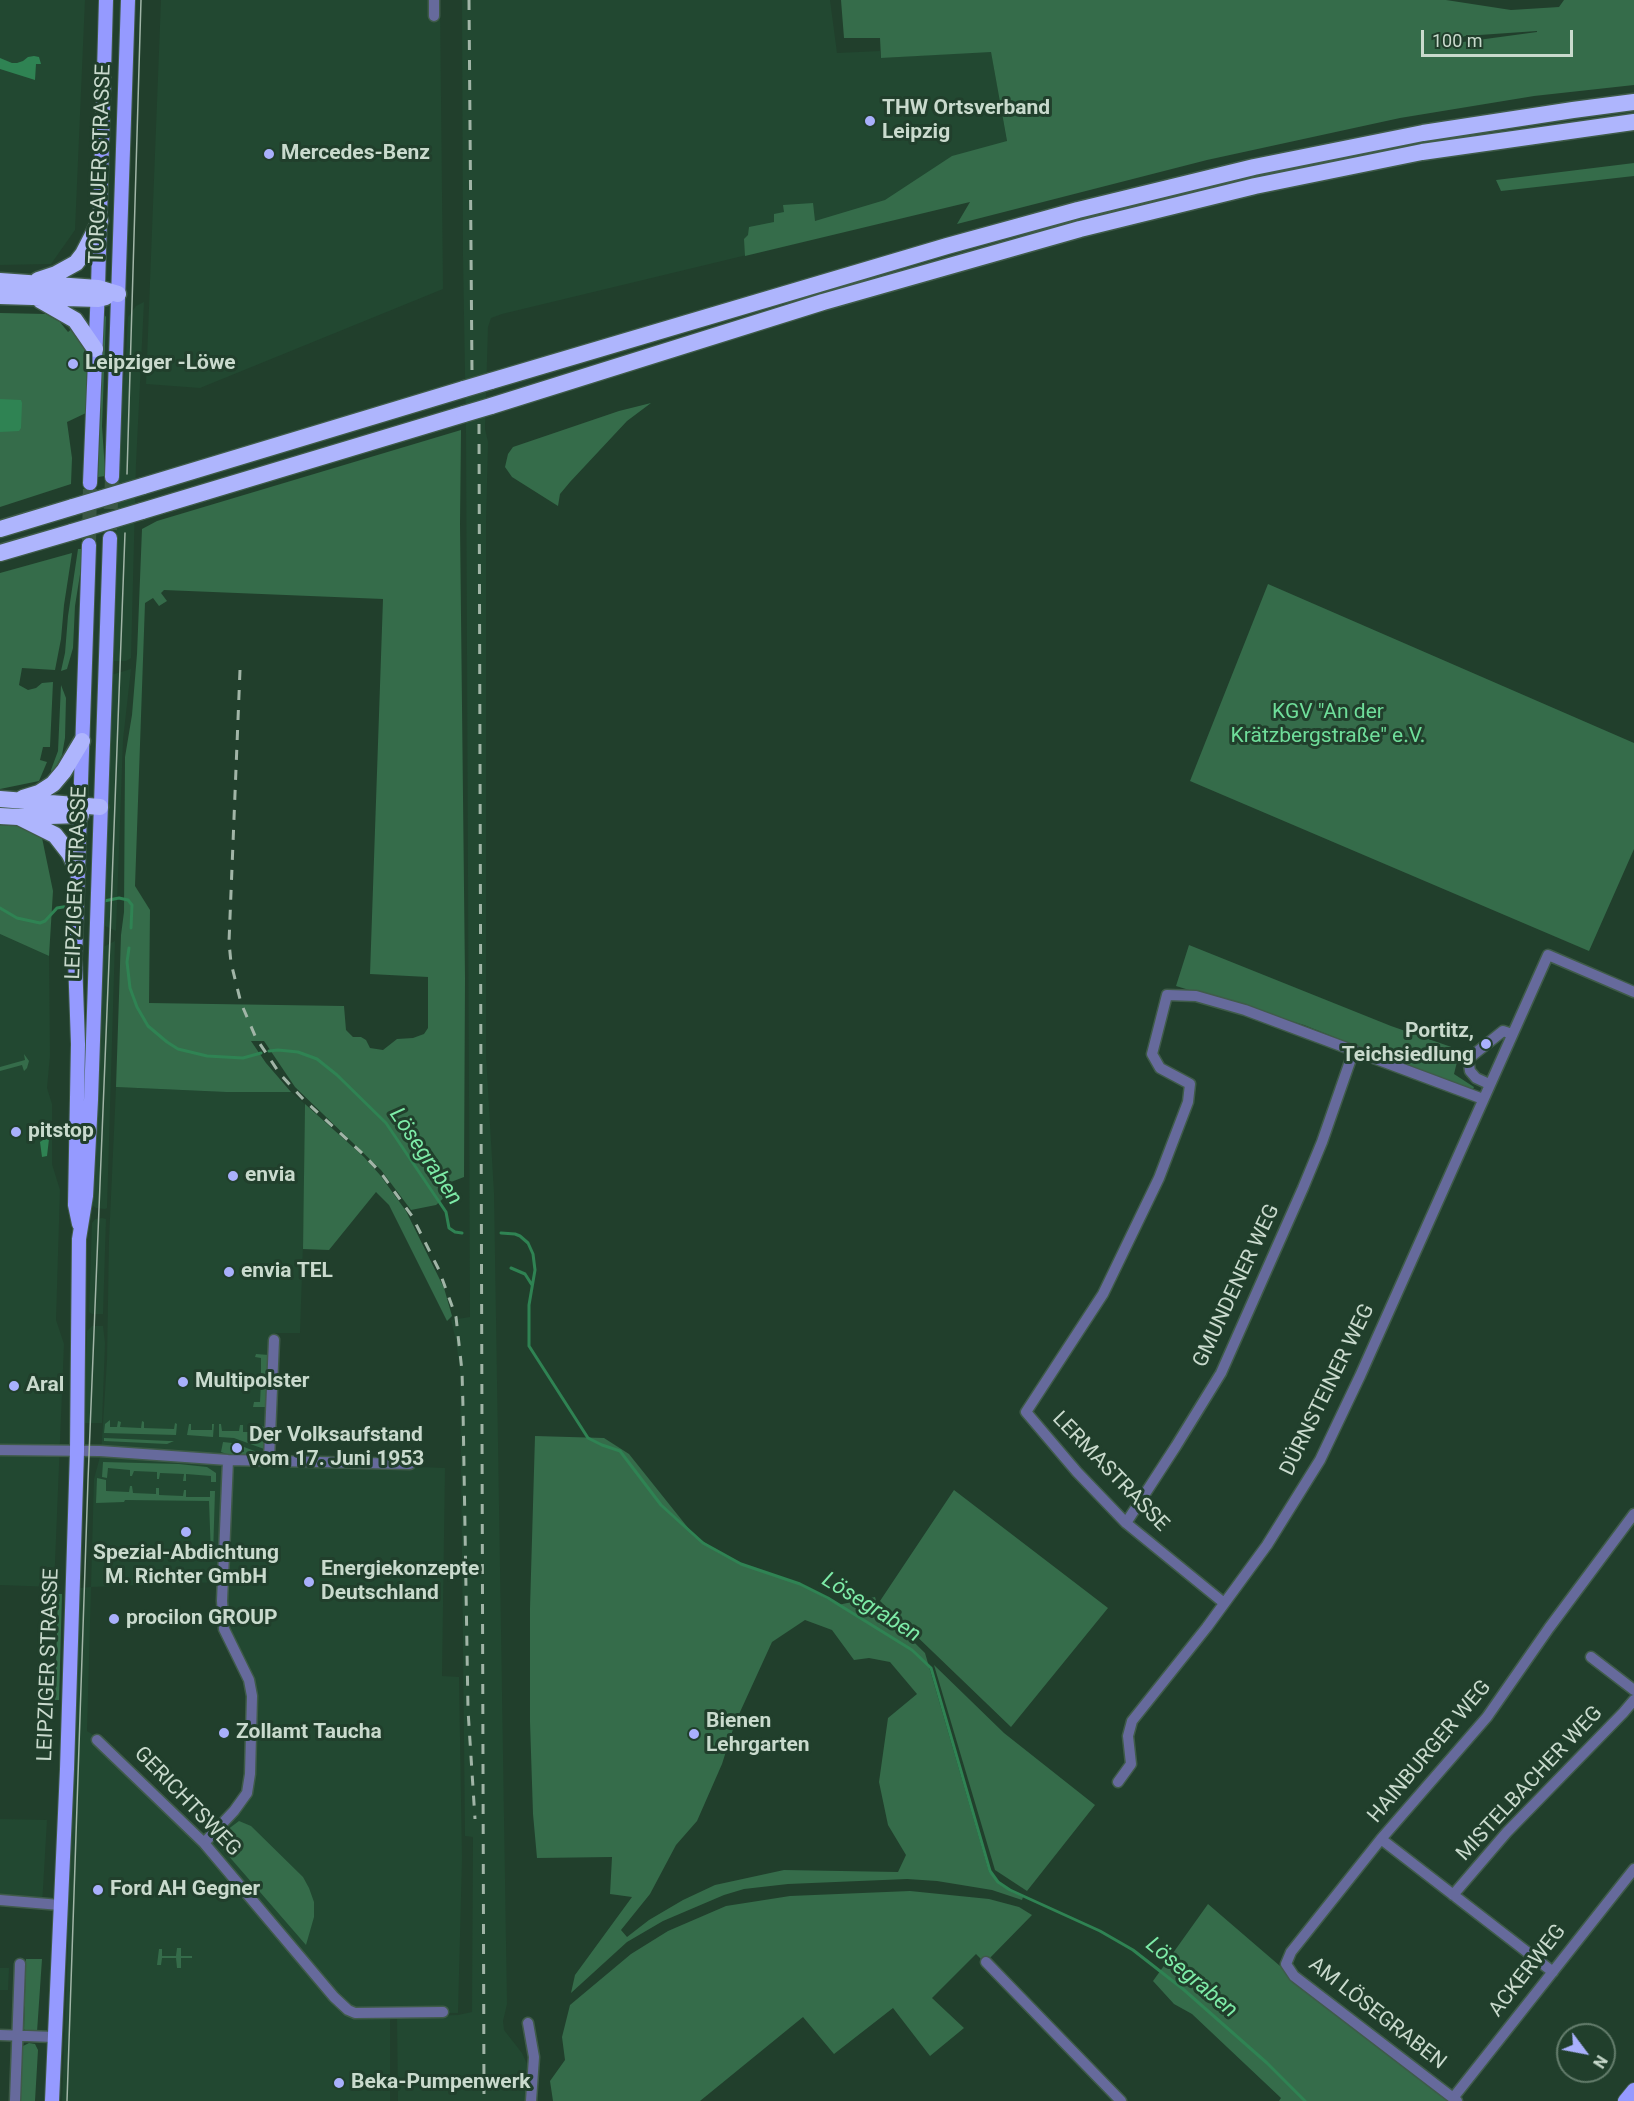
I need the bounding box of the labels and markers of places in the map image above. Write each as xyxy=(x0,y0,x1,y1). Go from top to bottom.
place label: THW Ortsverband Leipzig xyxy=(882,96,1050,146)
marker: THW Ortsverband Leipzig xyxy=(863,114,877,128)
place label: Mercedes-Benz xyxy=(281,141,430,167)
marker: Mercedes-Benz xyxy=(262,147,276,161)
place label: Leipziger -Löwe xyxy=(85,351,236,377)
marker: Leipziger -Löwe xyxy=(66,357,80,371)
place label: Portitz, Teichsiedlung xyxy=(1342,1019,1474,1069)
marker: Portitz, Teichsiedlung xyxy=(1479,1037,1493,1051)
place label: pitstop xyxy=(28,1119,94,1145)
marker: pitstop xyxy=(9,1125,23,1139)
place label: envia xyxy=(245,1163,296,1189)
marker: envia xyxy=(226,1169,240,1183)
place label: envia TEL xyxy=(241,1259,333,1285)
marker: envia TEL xyxy=(222,1265,236,1279)
place label: Multipolster xyxy=(195,1369,310,1395)
place label: Aral xyxy=(26,1373,64,1399)
marker: Multipolster xyxy=(176,1375,190,1389)
marker: Aral xyxy=(7,1379,21,1393)
place label: Der Volksaufstand vom 17. Juni 1953 xyxy=(249,1423,424,1473)
marker: Der Volksaufstand vom 17. Juni 1953 xyxy=(230,1441,244,1455)
marker: Spezial-Abdichtung M. Richter GmbH xyxy=(179,1525,193,1539)
place label: Spezial-Abdichtung M. Richter GmbH xyxy=(93,1541,279,1591)
place label: Energiekonzepte Deutschland xyxy=(321,1557,479,1607)
marker: Energiekonzepte Deutschland xyxy=(302,1575,316,1589)
place label: procilon GROUP xyxy=(126,1606,278,1632)
marker: procilon GROUP xyxy=(107,1612,121,1626)
place label: Bienen Lehrgarten xyxy=(706,1709,810,1759)
place label: Zollamt Taucha xyxy=(236,1720,382,1746)
marker: Zollamt Taucha xyxy=(217,1726,231,1740)
marker: Bienen Lehrgarten xyxy=(687,1727,701,1741)
place label: Ford AH Gegner xyxy=(110,1877,260,1903)
marker: Ford AH Gegner xyxy=(91,1883,105,1897)
place label: Beka-Pumpenwerk xyxy=(351,2070,531,2096)
marker: Beka-Pumpenwerk xyxy=(332,2076,346,2090)

